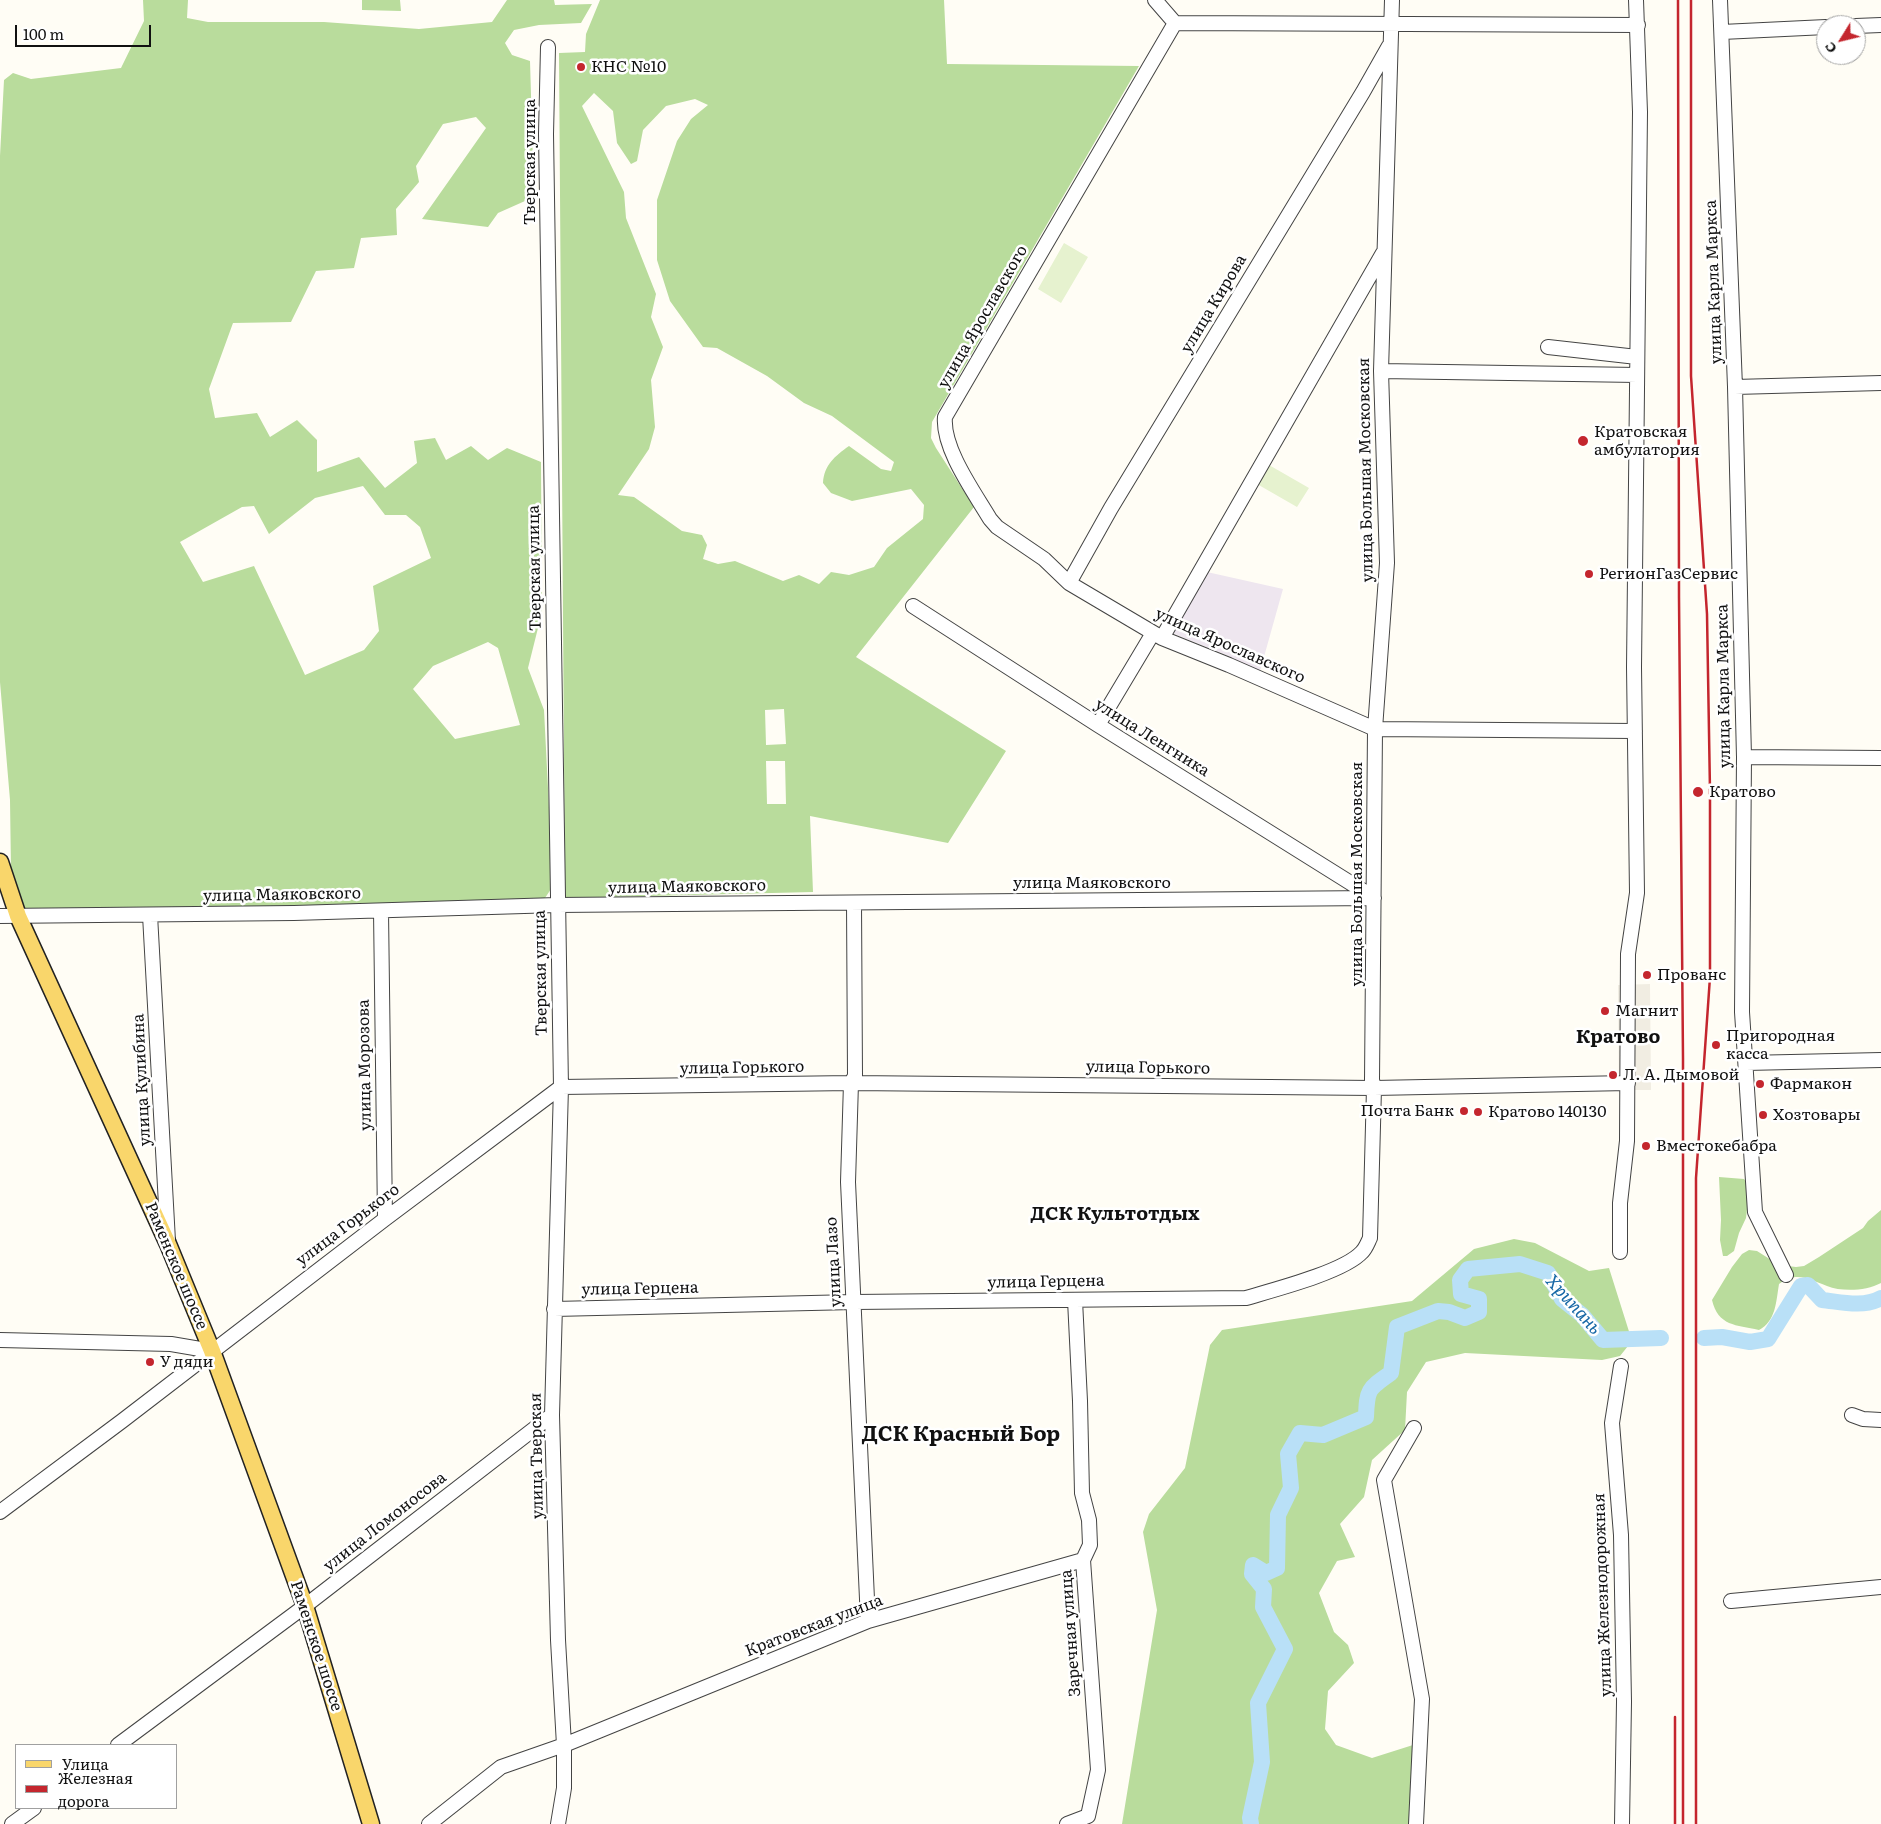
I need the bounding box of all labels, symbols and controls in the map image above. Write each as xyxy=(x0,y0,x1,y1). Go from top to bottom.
scale bar xyxy=(18,15,154,47)
north arrow xyxy=(1816,15,1866,65)
text: 100 m xyxy=(23,22,64,45)
text: С xyxy=(1819,38,1841,58)
place label: КНС №10 xyxy=(591,57,666,77)
marker: КНС №10 xyxy=(575,61,587,73)
street label: Тверская улица xyxy=(520,99,540,225)
street label: улица Карла Маркса xyxy=(1702,200,1726,364)
street label: улица Ярославского xyxy=(934,242,1032,392)
street label: улица Кирова xyxy=(1177,251,1251,357)
street label: улица Большая Московская xyxy=(1354,357,1378,583)
place label: Кратовская амбулатория xyxy=(1594,422,1700,460)
marker: Кратовская амбулатория xyxy=(1576,434,1590,448)
street label: Тверская улица xyxy=(524,505,546,631)
place label: РегионГазСервис xyxy=(1599,564,1738,584)
marker: РегионГазСервис xyxy=(1583,568,1595,580)
street label: улица Ярославского xyxy=(1152,604,1308,688)
street label: улица Карла Маркса xyxy=(1713,604,1735,768)
street label: улица Ленгника xyxy=(1091,695,1213,781)
street label: улица Большая Московская xyxy=(1347,762,1367,986)
place label: Кратово xyxy=(1709,782,1776,802)
marker: Кратово xyxy=(1691,785,1705,799)
street label: улица Маяковского xyxy=(1013,873,1171,893)
street label: улица Маяковского xyxy=(608,876,766,898)
street label: улица Маяковского xyxy=(203,884,361,906)
street label: Тверская улица xyxy=(530,910,552,1036)
place label: Прованс xyxy=(1657,965,1726,985)
marker: Прованс xyxy=(1641,969,1653,981)
street label: улица Морозова xyxy=(354,999,376,1131)
place label: Магнит xyxy=(1615,1001,1679,1021)
marker: Магнит xyxy=(1599,1005,1611,1017)
street label: улица Кулибина xyxy=(129,1013,155,1147)
district label: Кратово xyxy=(1576,1026,1660,1048)
place label: Пригородная касса xyxy=(1726,1026,1835,1064)
marker: Пригородная касса xyxy=(1710,1039,1722,1051)
street label: улица Горького xyxy=(680,1057,804,1079)
street label: улица Горького xyxy=(1086,1057,1210,1079)
place label: Л. А. Дымовой xyxy=(1623,1065,1740,1085)
marker: Л. А. Дымовой xyxy=(1607,1069,1619,1081)
place label: Фармакон xyxy=(1770,1074,1852,1094)
marker: Фармакон xyxy=(1754,1078,1766,1090)
place label: Почта Банк xyxy=(1360,1101,1454,1121)
place label: Кратово 140130 xyxy=(1488,1102,1606,1122)
marker: Почта Банк xyxy=(1458,1105,1470,1117)
place label: Хозтовары xyxy=(1773,1105,1861,1125)
marker: Кратово 140130 xyxy=(1472,1106,1484,1118)
marker: Хозтовары xyxy=(1757,1109,1769,1121)
place label: Вместокебабра xyxy=(1656,1136,1777,1156)
marker: Вместокебабра xyxy=(1640,1140,1652,1152)
street label: улица Горького xyxy=(292,1180,404,1270)
street label: Раменское шоссе xyxy=(141,1200,211,1332)
district label: ДСК Культотдых xyxy=(1031,1203,1199,1225)
street label: улица Лазо xyxy=(822,1216,846,1308)
street label: улица Герцена xyxy=(987,1271,1105,1293)
water label: Хрипань xyxy=(1541,1271,1605,1339)
street label: улица Герцена xyxy=(581,1278,699,1300)
place label: У дяди xyxy=(160,1352,213,1372)
marker: У дяди xyxy=(144,1356,156,1368)
street label: улица Тверская xyxy=(526,1393,548,1519)
district label: ДСК Красный Бор xyxy=(862,1422,1060,1448)
street label: улица Ломоносова xyxy=(320,1468,450,1576)
street label: улица Железнодорожная xyxy=(1590,1493,1616,1697)
street label: Заречная улица xyxy=(1057,1569,1085,1697)
street label: Раменское шоссе xyxy=(286,1578,346,1714)
street label: Кратовская улица xyxy=(743,1591,885,1661)
legend xyxy=(15,1744,178,1809)
text: Улица xyxy=(62,1752,109,1775)
text: Железная дорога xyxy=(58,1766,133,1812)

